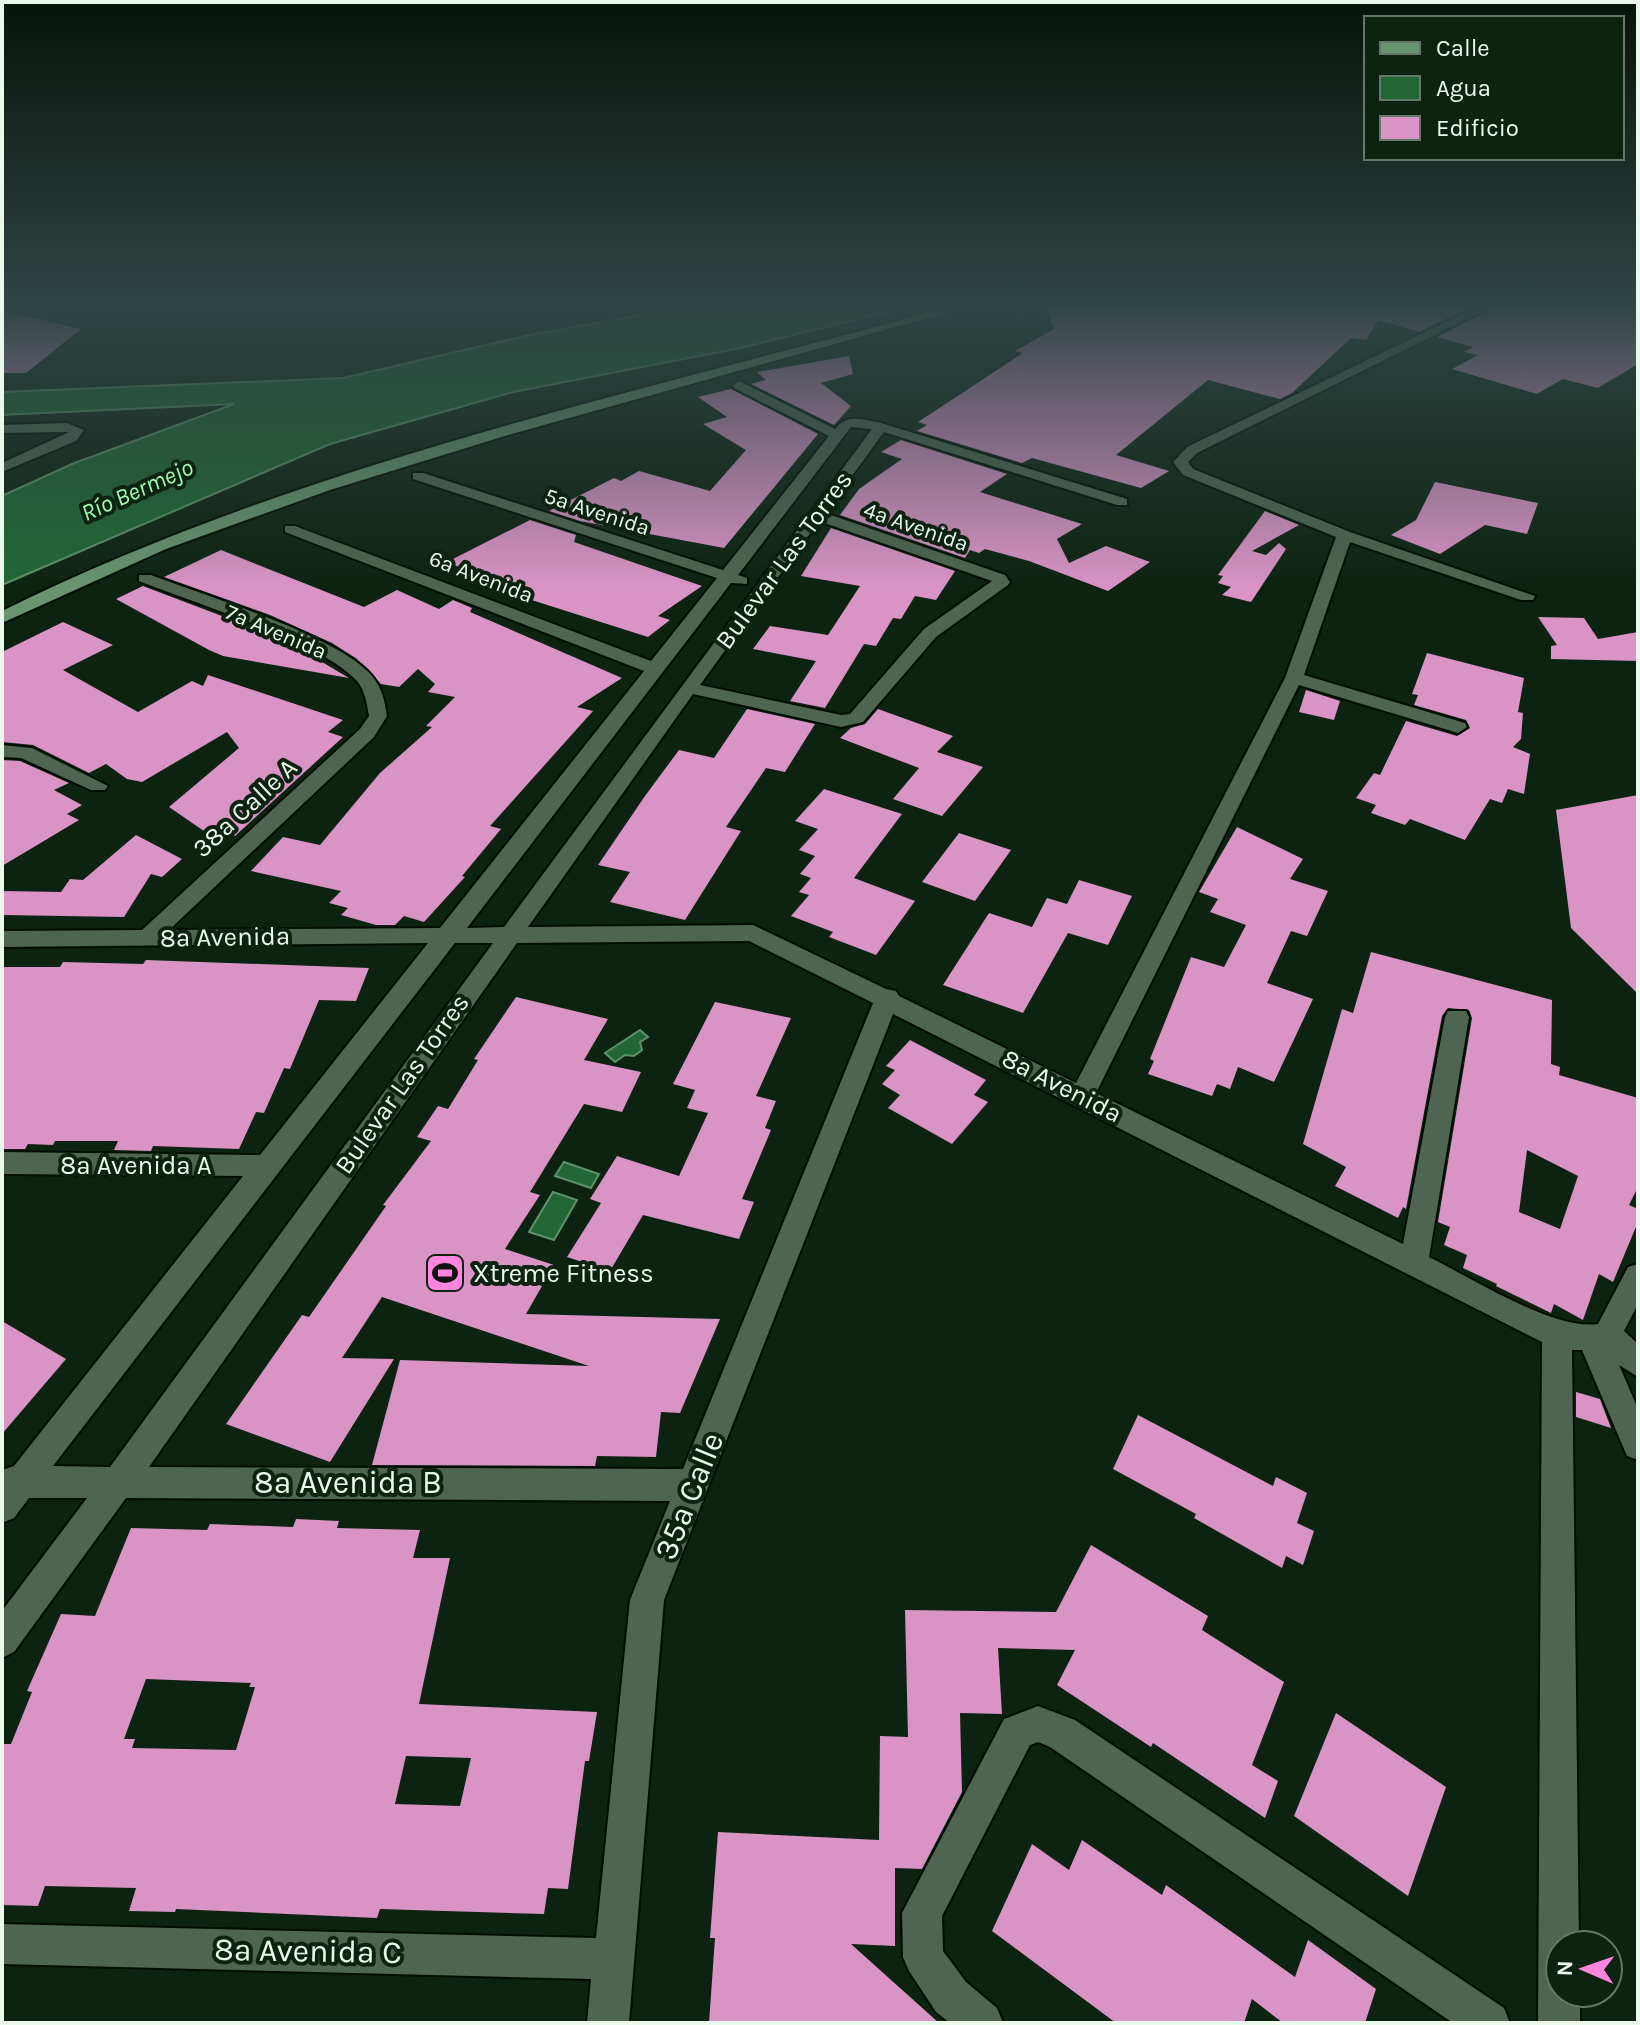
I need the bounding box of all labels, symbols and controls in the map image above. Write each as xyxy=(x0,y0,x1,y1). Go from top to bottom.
legend xyxy=(1364,16,1624,160)
text: Calle xyxy=(1436,34,1490,62)
text: Agua xyxy=(1436,74,1491,102)
text: Edificio xyxy=(1436,114,1519,142)
water label: Río Bermejo xyxy=(77,453,197,527)
street label: Bulevar Las Torres xyxy=(709,465,859,655)
street label: 5a Avenida xyxy=(541,483,653,541)
street label: 4a Avenida xyxy=(860,497,972,557)
street label: 6a Avenida xyxy=(425,545,537,609)
street label: 7a Avenida xyxy=(222,599,330,665)
street label: 38a Calle A xyxy=(186,752,304,864)
street label: 8a Avenida xyxy=(160,920,290,954)
street label: Bulevar Las Torres xyxy=(328,988,476,1180)
street label: 8a Avenida xyxy=(997,1043,1127,1129)
street label: 8a Avenida A xyxy=(60,1150,212,1181)
sports icon: Xtreme Fitness xyxy=(424,1252,466,1294)
place label: Xtreme Fitness xyxy=(473,1258,654,1289)
street label: 35a Calle xyxy=(647,1427,731,1565)
street label: 8a Avenida B xyxy=(254,1464,442,1501)
north arrow xyxy=(1544,1929,1624,2009)
street label: 8a Avenida C xyxy=(214,1931,402,1971)
text: N xyxy=(1552,1960,1578,1977)

